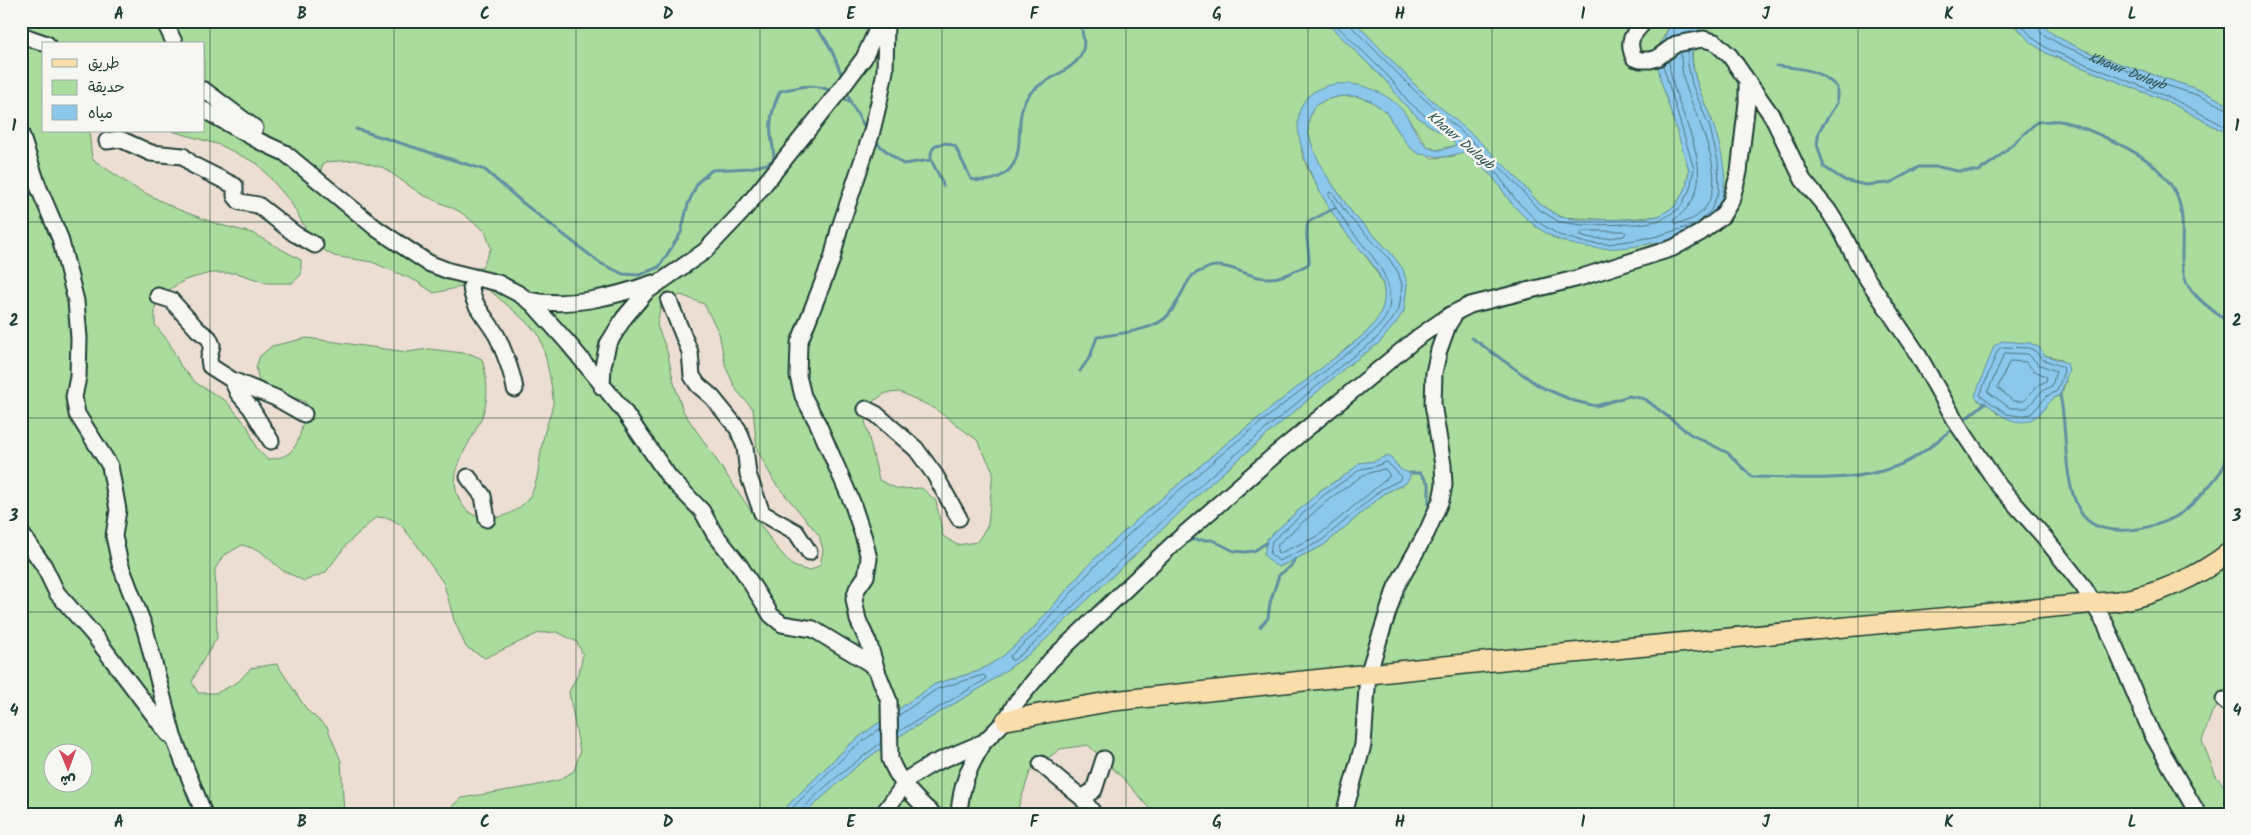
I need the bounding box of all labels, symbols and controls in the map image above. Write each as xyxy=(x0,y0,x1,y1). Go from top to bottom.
text: A xyxy=(114,2,124,27)
text: B xyxy=(297,2,307,27)
text: C xyxy=(480,2,490,27)
text: D xyxy=(663,2,674,27)
text: E xyxy=(847,2,857,27)
text: F xyxy=(1030,2,1040,27)
text: G xyxy=(1212,2,1222,27)
text: H xyxy=(1395,2,1405,27)
text: I xyxy=(1581,2,1586,27)
text: J xyxy=(1762,2,1771,27)
text: K xyxy=(1944,2,1954,27)
text: L xyxy=(2128,2,2136,27)
legend xyxy=(42,42,205,132)
water label: Khawr Dulayb xyxy=(2085,47,2170,97)
text: طريق xyxy=(88,52,120,76)
text: حديقة xyxy=(88,76,125,100)
text: مياه xyxy=(88,102,113,126)
water label: Khawr Dulayb xyxy=(1422,106,1500,177)
text: 1 xyxy=(12,114,17,139)
text: 1 xyxy=(2235,114,2240,139)
text: 2 xyxy=(9,309,19,334)
text: 2 xyxy=(2232,309,2242,334)
text: 3 xyxy=(9,504,19,529)
text: 3 xyxy=(2232,504,2242,529)
text: 4 xyxy=(10,699,19,724)
text: 4 xyxy=(2233,699,2242,724)
north arrow xyxy=(42,742,92,792)
text: ش xyxy=(60,769,76,791)
text: A xyxy=(114,810,124,835)
text: B xyxy=(297,810,307,835)
text: C xyxy=(480,810,490,835)
text: D xyxy=(663,810,674,835)
text: E xyxy=(847,810,857,835)
text: F xyxy=(1030,810,1040,835)
text: G xyxy=(1212,810,1222,835)
text: H xyxy=(1395,810,1405,835)
text: I xyxy=(1581,810,1586,835)
text: J xyxy=(1762,810,1771,835)
text: K xyxy=(1944,810,1954,835)
text: L xyxy=(2128,810,2136,835)

